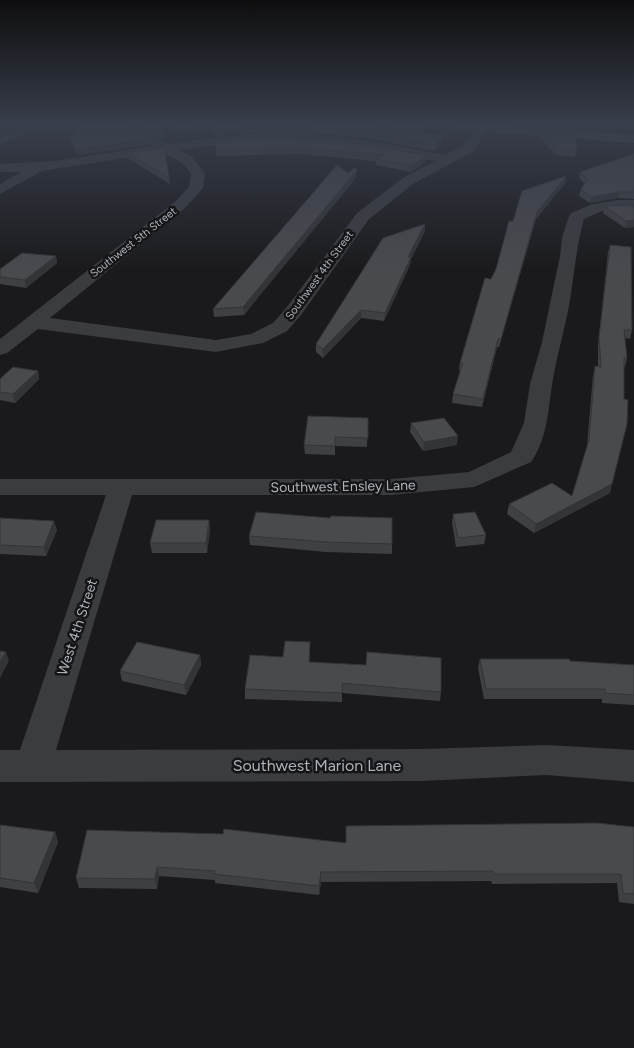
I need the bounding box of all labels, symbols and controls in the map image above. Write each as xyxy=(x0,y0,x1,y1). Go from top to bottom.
street label: Southwest 5th Street xyxy=(87,205,179,280)
street label: Southwest 4th Street xyxy=(283,228,356,322)
street label: Southwest Ensley Lane xyxy=(270,477,416,496)
street label: West 4th Street xyxy=(54,577,101,677)
street label: Southwest Marion Lane xyxy=(233,756,402,775)

